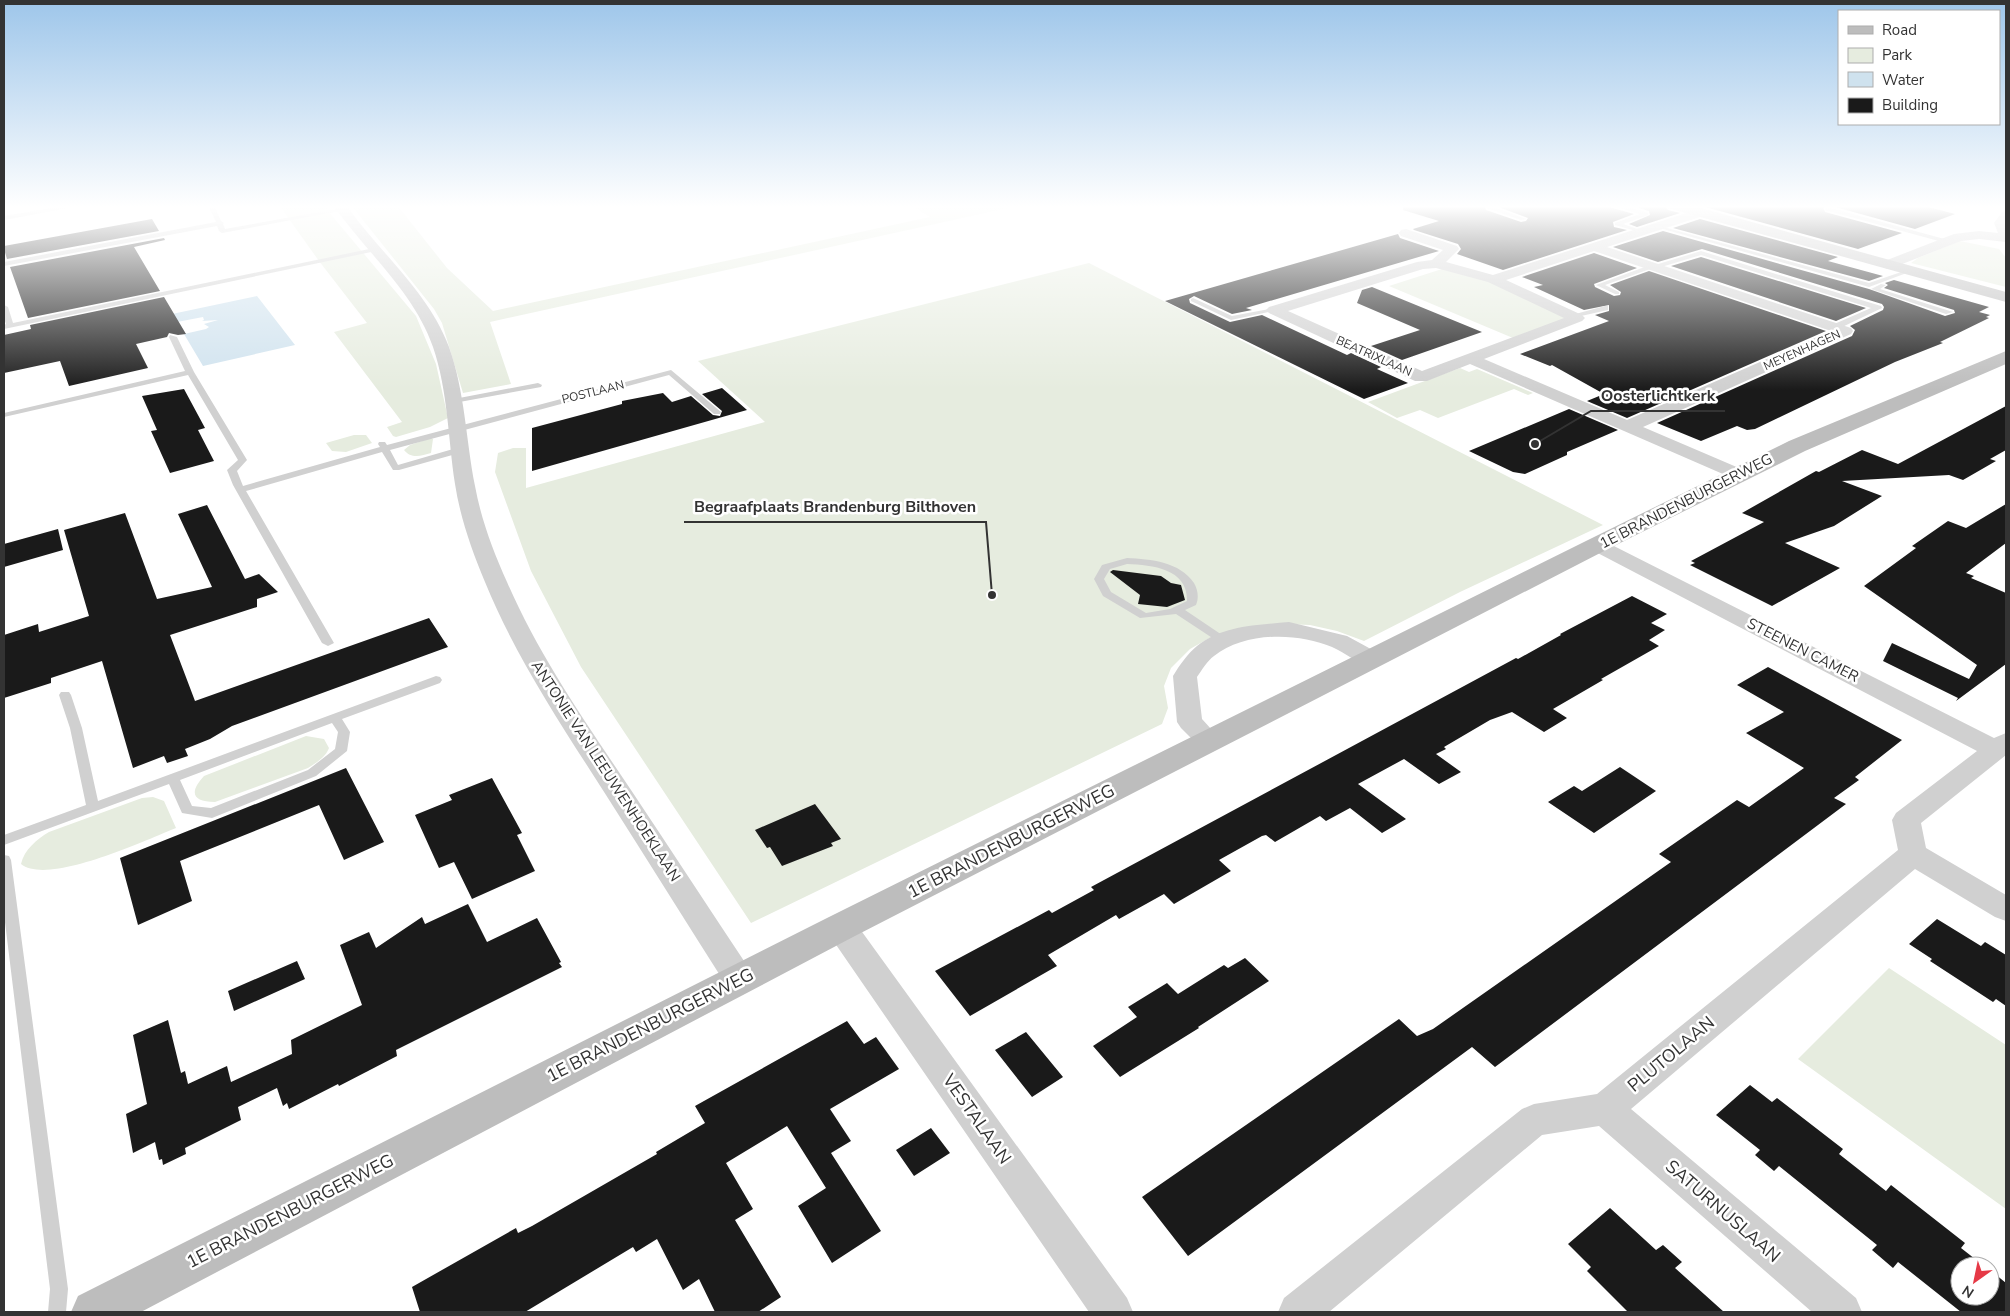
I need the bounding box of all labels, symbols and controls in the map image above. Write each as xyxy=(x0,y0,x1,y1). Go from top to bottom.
legend xyxy=(1838,10,2000,125)
text: Road xyxy=(1882,20,1917,40)
text: Park xyxy=(1882,45,1912,65)
text: Water xyxy=(1882,70,1925,90)
text: Building xyxy=(1882,95,1938,115)
street label: MEYENHAGEN xyxy=(1761,326,1843,374)
street label: BEATRIXLAAN xyxy=(1333,332,1415,380)
street label: POSTLAAN xyxy=(560,377,626,407)
callout: Oosterlichtkerk xyxy=(1591,380,1725,411)
text: Oosterlichtkerk xyxy=(1601,385,1716,407)
street label: 1E BRANDENBURGERWEG xyxy=(1596,449,1776,553)
callout: Begraafplaats Brandenburg Bilthoven xyxy=(684,491,986,522)
text: Begraafplaats Brandenburg Bilthoven xyxy=(694,496,976,518)
street label: STEENEN CAMER xyxy=(1744,613,1862,687)
street label: ANTONIE VAN LEEUWENHOEKLAAN xyxy=(527,657,685,885)
street label: 1E BRANDENBURGERWEG xyxy=(903,778,1119,904)
street label: 1E BRANDENBURGERWEG xyxy=(542,962,758,1088)
street label: PLUTOLAAN xyxy=(1622,1011,1720,1097)
street label: VESTALAAN xyxy=(936,1068,1017,1169)
street label: 1E BRANDENBURGERWEG xyxy=(182,1148,398,1274)
street label: SATURNUSLAAN xyxy=(1660,1154,1786,1268)
north arrow xyxy=(1950,1256,2000,1306)
text: N xyxy=(1959,1281,1978,1302)

